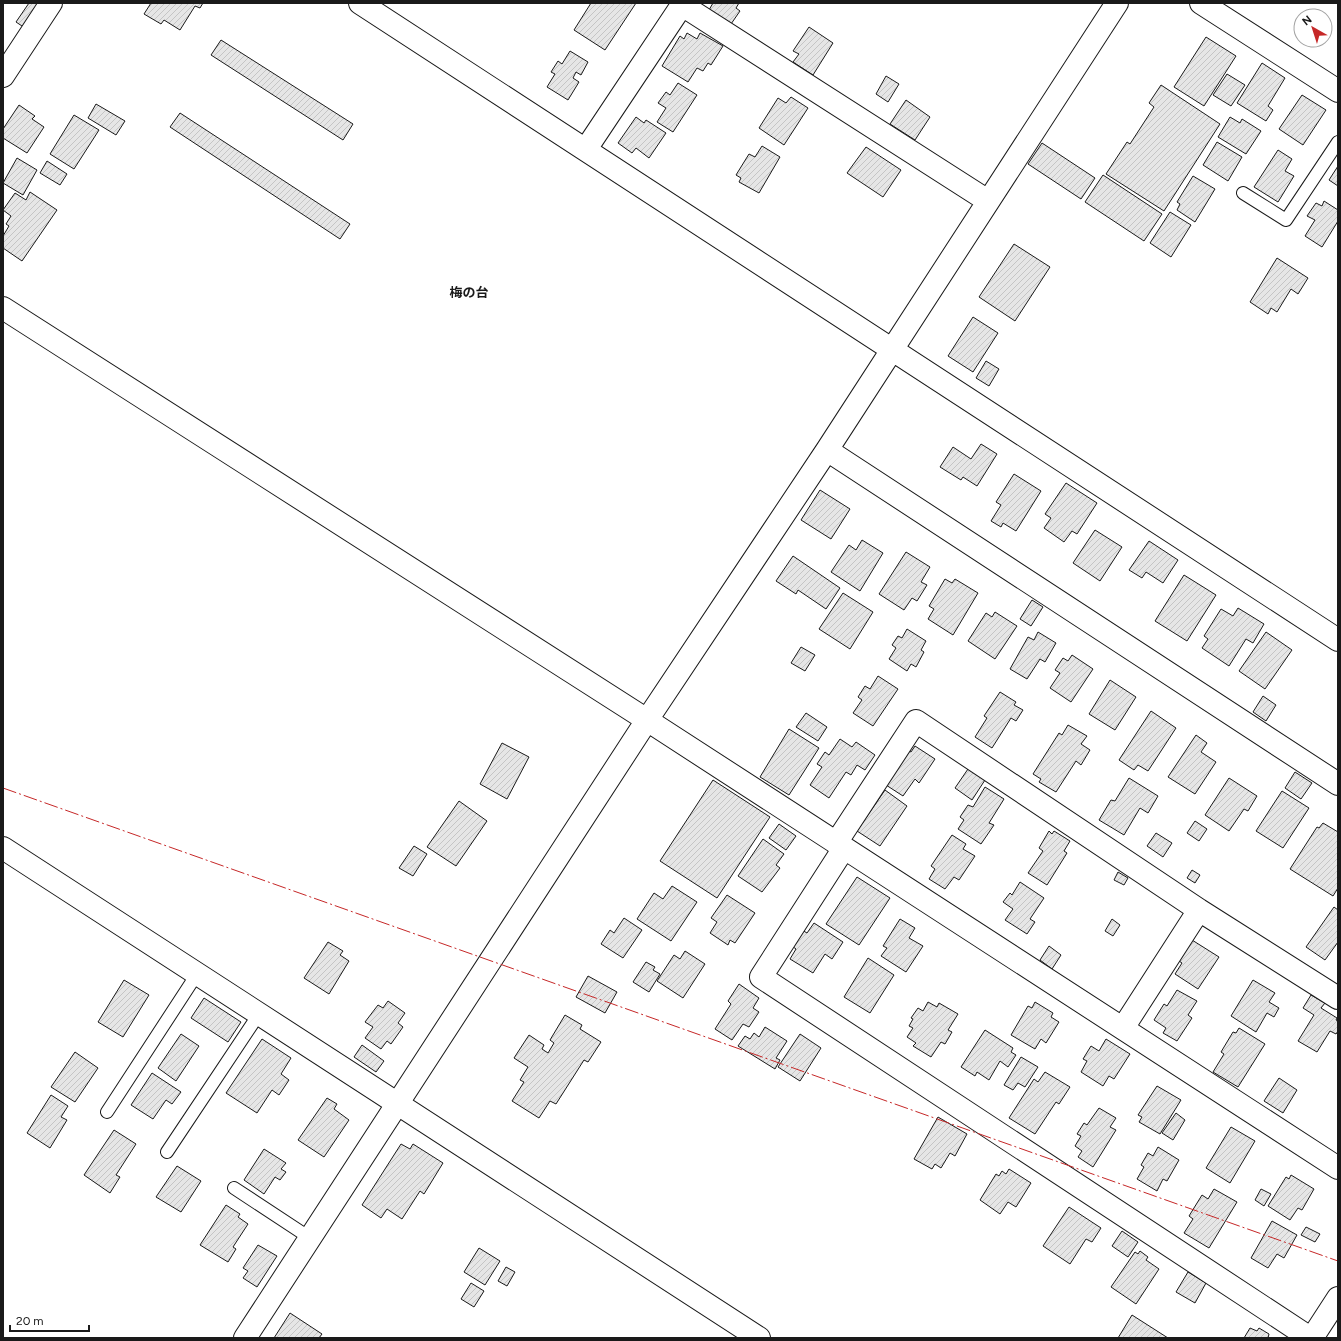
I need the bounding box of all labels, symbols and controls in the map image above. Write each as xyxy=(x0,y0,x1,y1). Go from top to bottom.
north arrow xyxy=(1293,8,1333,48)
text: N xyxy=(1300,13,1314,28)
district label: 梅の台 xyxy=(449,285,489,300)
scale bar xyxy=(10,1307,89,1333)
text: 20 m xyxy=(16,1314,44,1328)

